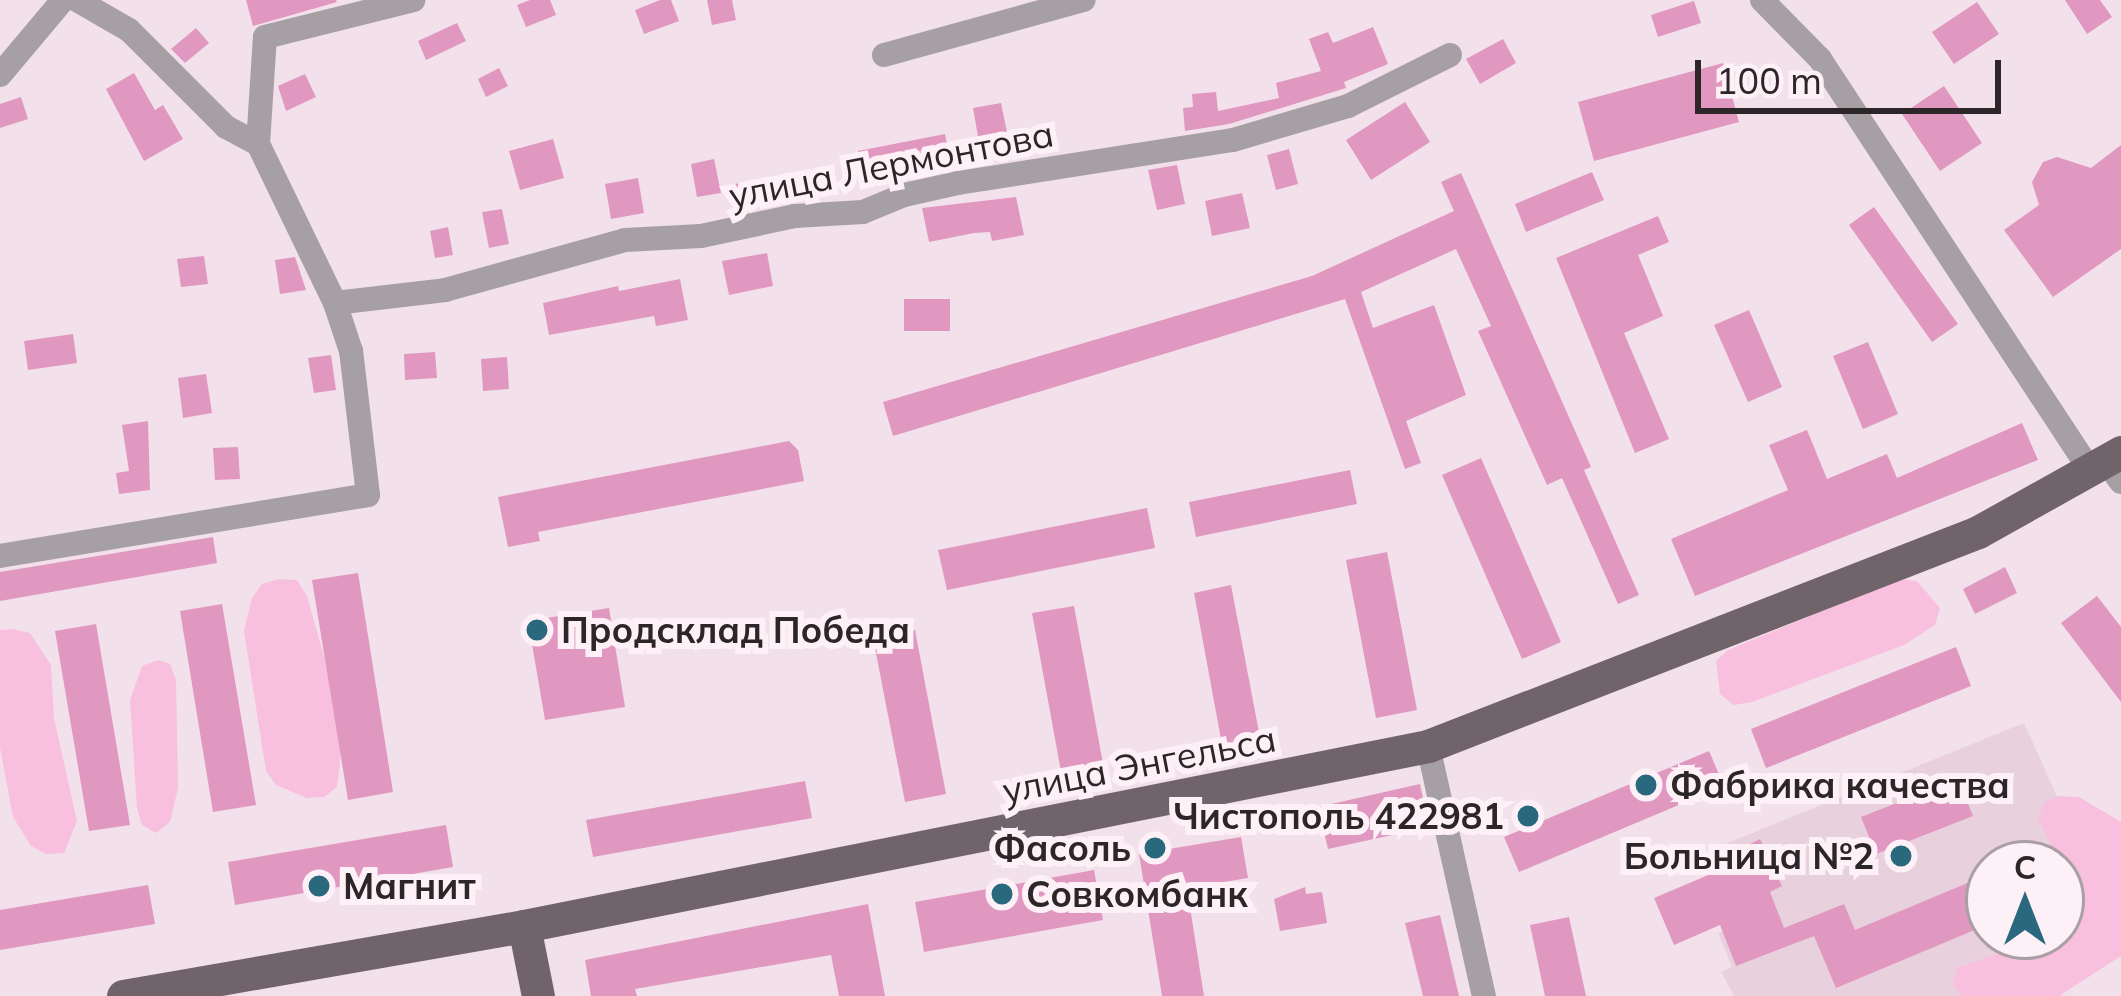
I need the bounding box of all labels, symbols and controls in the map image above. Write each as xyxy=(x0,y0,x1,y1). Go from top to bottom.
scale bar xyxy=(1701,36,2007,110)
text: 100 m xyxy=(1716,58,1822,103)
street label: улица Лермонтова xyxy=(725,111,1057,217)
place label: Продсклад Победа xyxy=(561,608,910,652)
marker: Продсклад Победа xyxy=(524,617,550,643)
street label: улица Энгельса xyxy=(999,716,1279,812)
place label: Фабрика качества xyxy=(1670,763,2010,807)
marker: Фабрика качества xyxy=(1633,772,1659,798)
place label: Чистополь 422981 xyxy=(1173,794,1504,838)
marker: Чистополь 422981 xyxy=(1515,803,1541,829)
place label: Фасоль xyxy=(993,826,1131,870)
place label: Больница №2 xyxy=(1624,834,1874,878)
marker: Фасоль xyxy=(1142,835,1168,861)
marker: Больница №2 xyxy=(1885,840,1917,872)
north arrow xyxy=(1965,840,2085,960)
text: С xyxy=(2014,846,2036,887)
place label: Магнит xyxy=(343,864,476,908)
place label: Совкомбанк xyxy=(1026,872,1248,916)
marker: Магнит xyxy=(306,873,332,899)
marker: Совкомбанк xyxy=(989,881,1015,907)

